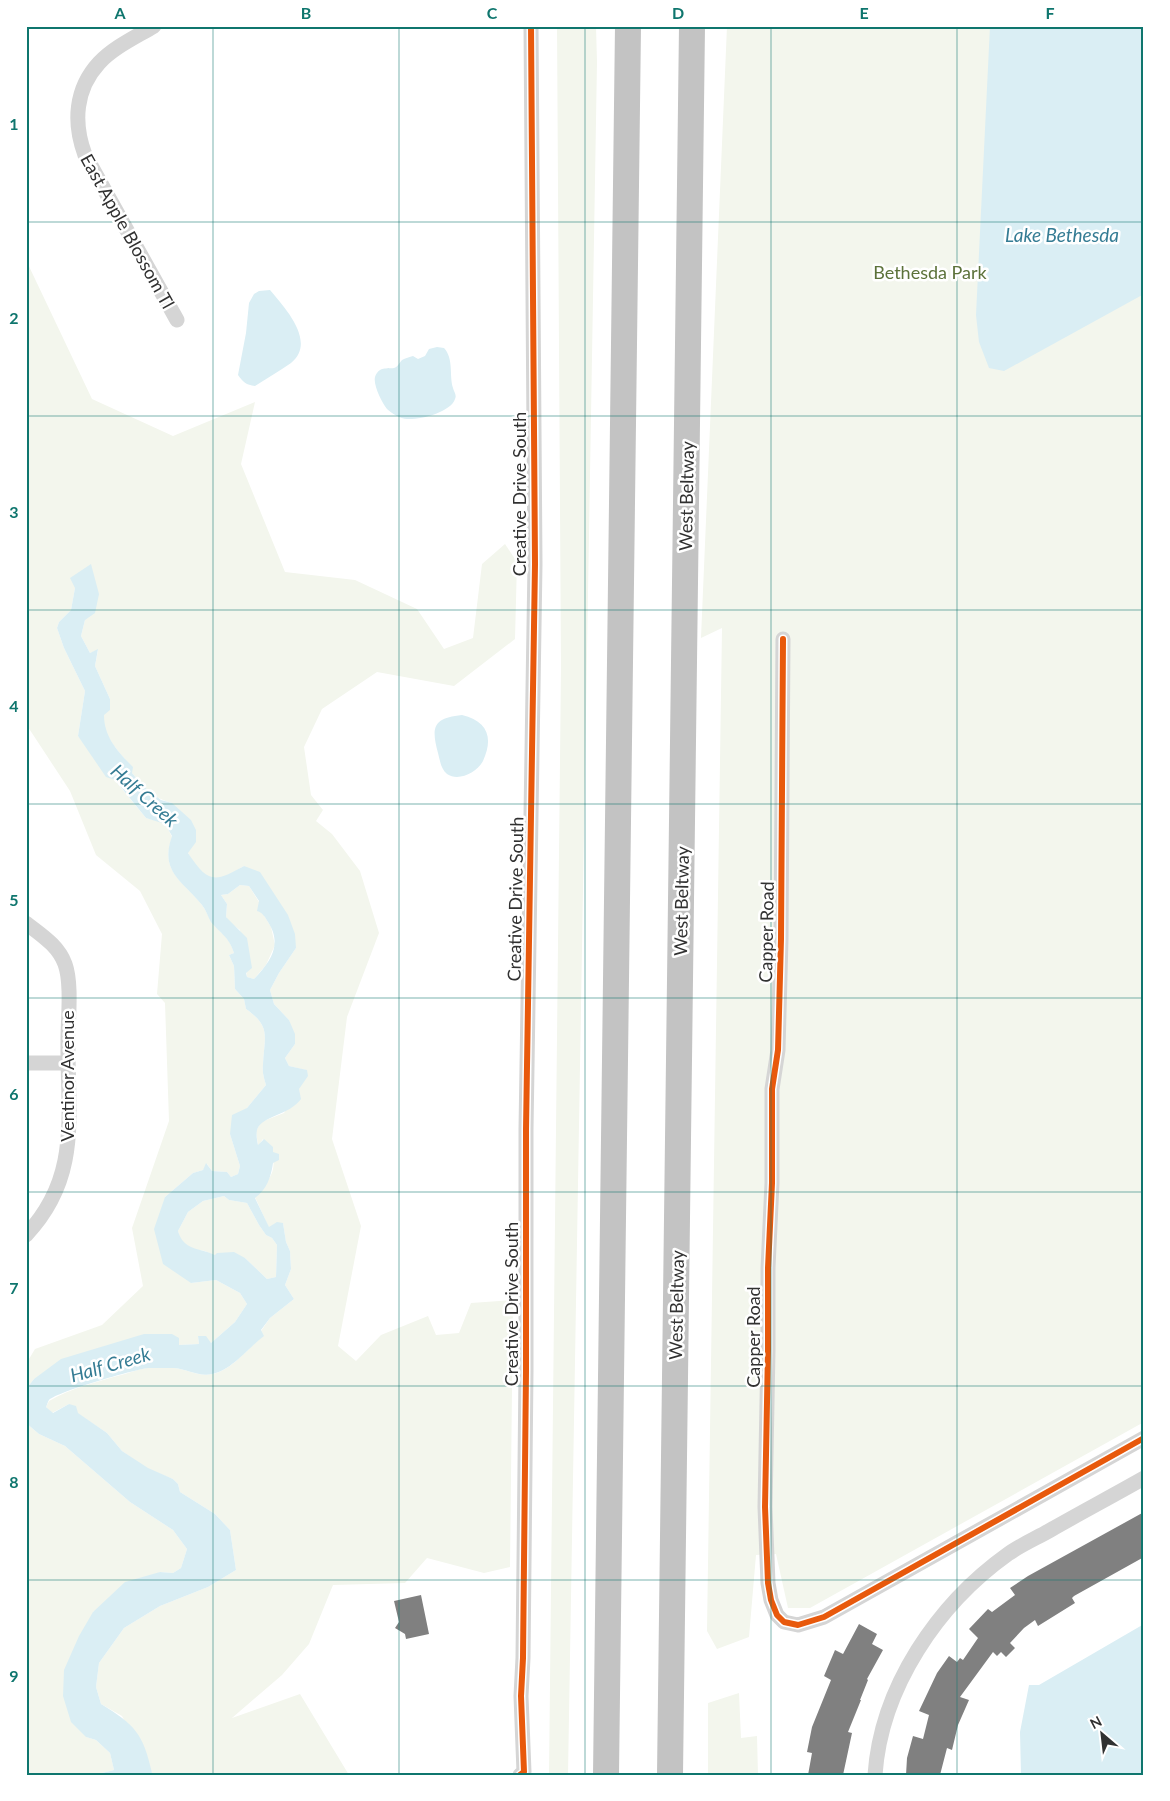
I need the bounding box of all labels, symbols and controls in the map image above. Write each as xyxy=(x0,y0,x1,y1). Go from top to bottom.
text: A xyxy=(113,3,126,22)
text: B xyxy=(301,3,311,22)
text: C xyxy=(487,3,498,22)
text: D xyxy=(672,3,684,22)
text: E xyxy=(859,3,869,22)
text: F xyxy=(1045,3,1055,22)
text: 1 xyxy=(9,114,19,133)
street label: East Apple Blossom Tl xyxy=(76,150,180,312)
water label: Lake Bethesda xyxy=(1005,223,1119,246)
park label: Bethesda Park xyxy=(873,261,988,283)
text: 2 xyxy=(9,308,19,327)
street label: Creative Drive South xyxy=(508,412,530,576)
street label: West Beltway xyxy=(674,440,698,551)
text: 3 xyxy=(9,502,19,521)
text: 4 xyxy=(9,696,19,715)
water label: Half Creek xyxy=(107,759,184,832)
street label: Creative Drive South xyxy=(503,816,527,982)
street label: West Beltway xyxy=(669,845,693,956)
street label: Capper Road xyxy=(754,881,778,983)
text: 5 xyxy=(9,890,19,909)
street label: Ventinor Avenue xyxy=(56,1010,78,1142)
text: 6 xyxy=(9,1084,19,1103)
street label: Creative Drive South xyxy=(500,1222,522,1386)
street label: West Beltway xyxy=(664,1249,688,1360)
text: 7 xyxy=(9,1278,19,1297)
street label: Capper Road xyxy=(742,1286,764,1388)
water label: Half Creek xyxy=(67,1341,154,1386)
text: 8 xyxy=(9,1472,19,1491)
text: 9 xyxy=(9,1666,19,1685)
north arrow xyxy=(1078,1708,1128,1758)
text: N xyxy=(1087,1712,1104,1732)

